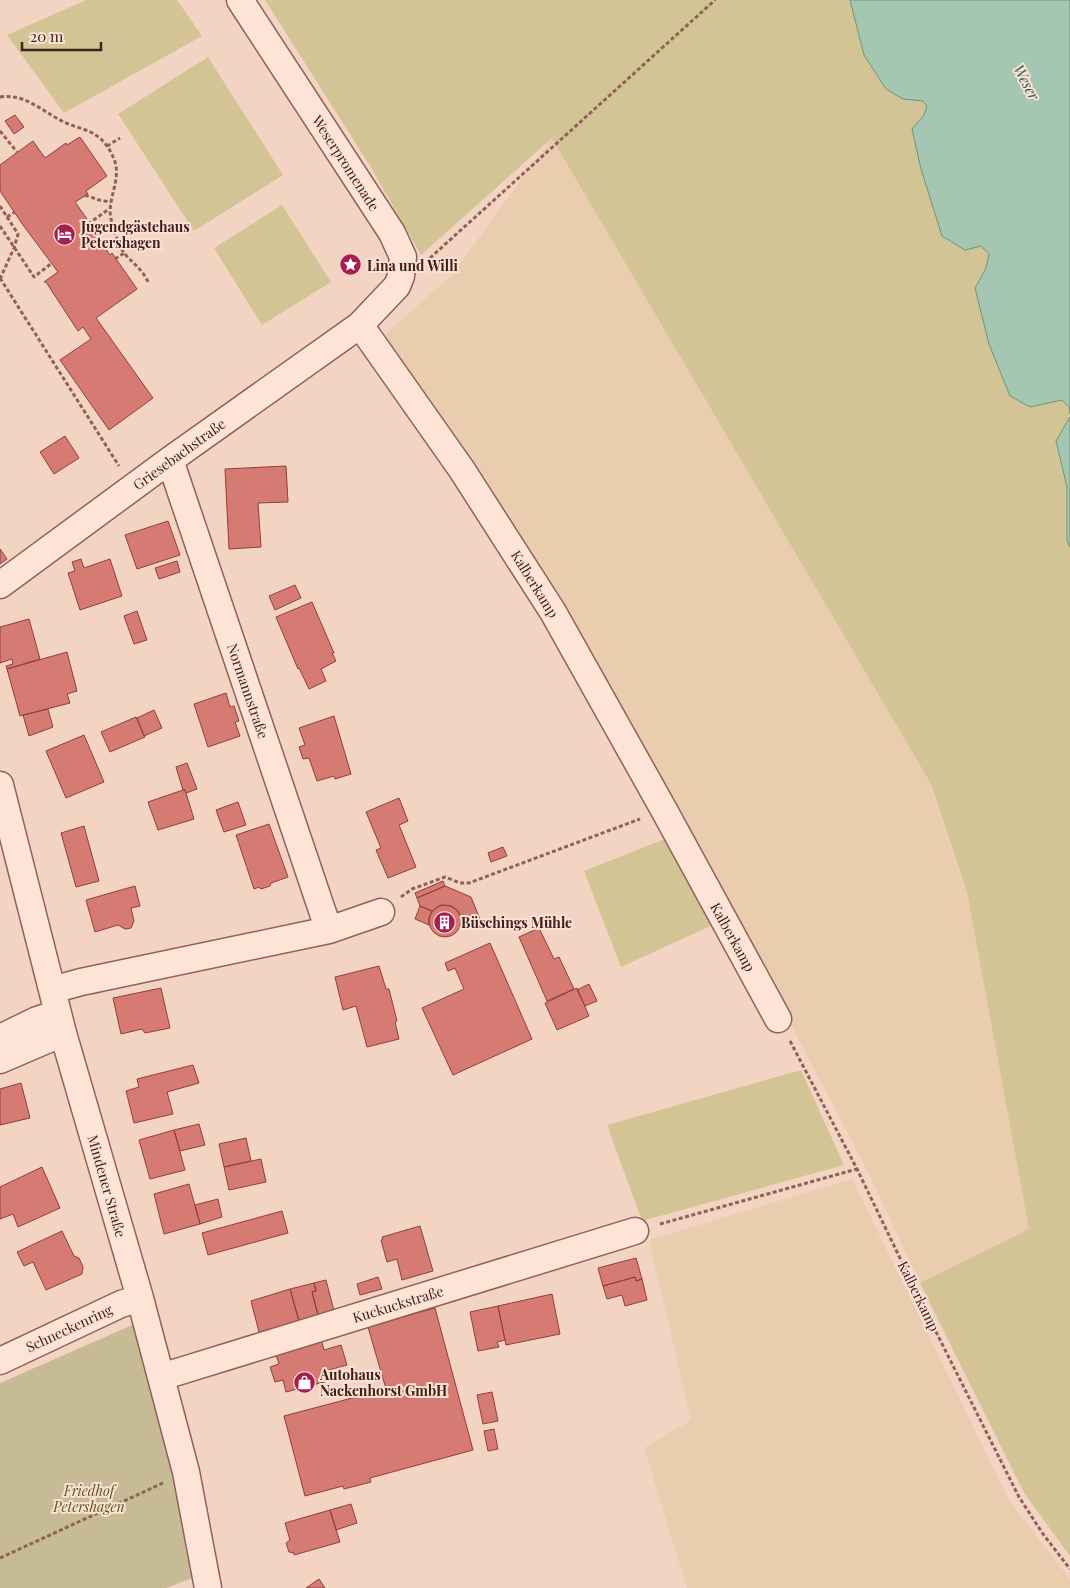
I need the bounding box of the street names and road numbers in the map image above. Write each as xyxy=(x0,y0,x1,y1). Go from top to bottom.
street label: Weserpromenade xyxy=(307,111,384,214)
street label: Griesebachstraße xyxy=(129,414,229,494)
street label: Kalberkamp xyxy=(507,547,563,621)
street label: Normannstraße xyxy=(223,641,273,741)
street label: Kalberkamp xyxy=(706,899,760,975)
street label: Mindener Straße xyxy=(83,1133,131,1239)
street label: Kalberkamp xyxy=(894,1258,944,1334)
street label: Kuckuckstraße xyxy=(350,1281,446,1327)
street label: Schneckenring xyxy=(23,1299,116,1356)

